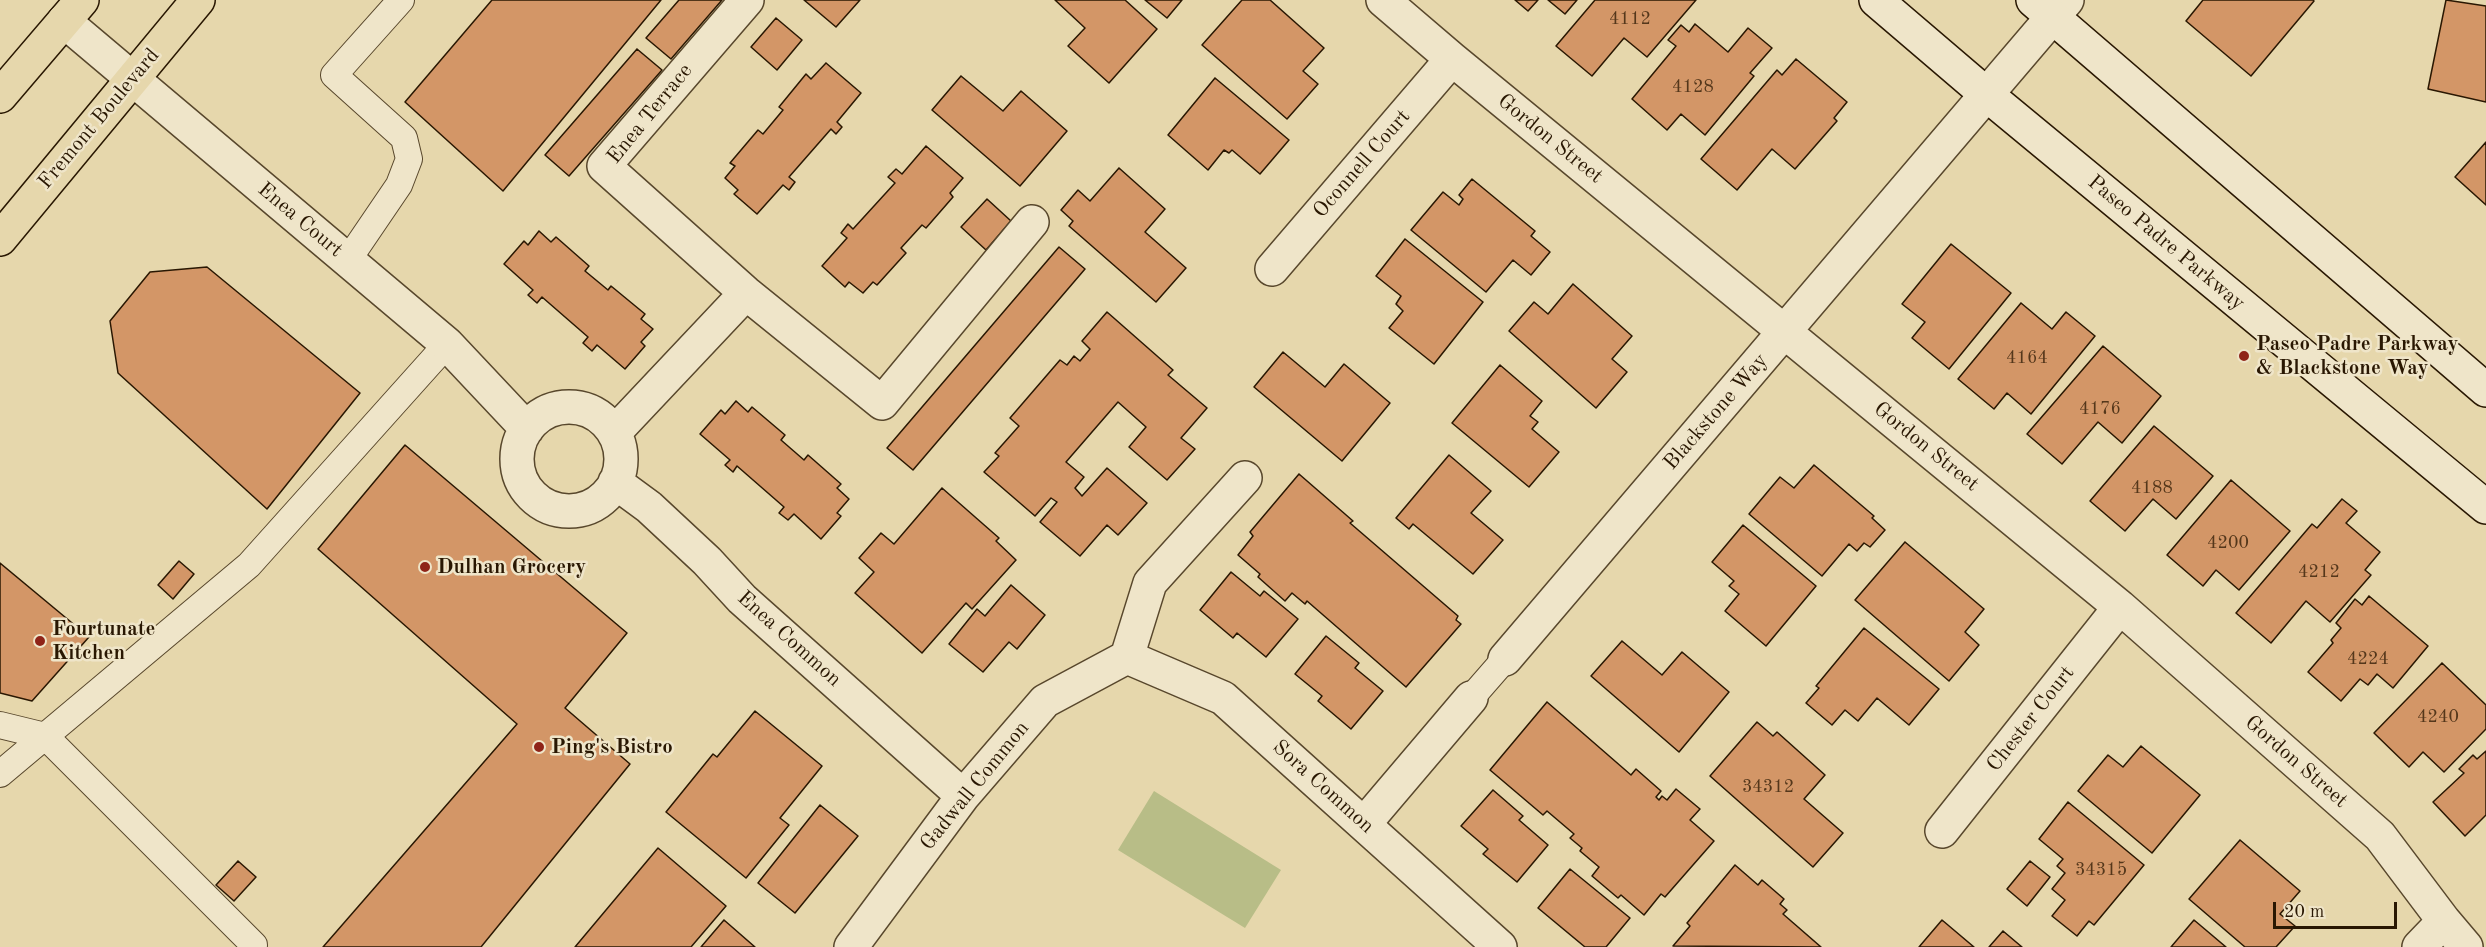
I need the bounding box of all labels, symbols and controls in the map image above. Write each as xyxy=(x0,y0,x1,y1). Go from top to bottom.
house number: 4112 xyxy=(1609,8,1651,30)
street label: Fremont Boulevard xyxy=(33,43,165,195)
street label: Enea Terrace xyxy=(602,59,698,169)
house number: 4128 xyxy=(1672,76,1714,98)
street label: Gordon Street xyxy=(1492,89,1608,189)
street label: Oconnell Court xyxy=(1308,105,1416,223)
street label: Paseo Padre Parkway xyxy=(2082,170,2250,316)
street label: Enea Court xyxy=(252,177,348,263)
place label: Paseo Padre Parkway & Blackstone Way xyxy=(2256,331,2458,381)
house number: 4164 xyxy=(2006,347,2048,369)
street label: Blackstone Way xyxy=(1659,349,1773,475)
marker: Paseo Padre Parkway & Blackstone Way xyxy=(2237,349,2251,363)
street label: Gordon Street xyxy=(1868,397,1984,497)
house number: 4176 xyxy=(2079,398,2121,420)
house number: 4188 xyxy=(2131,477,2173,499)
house number: 4200 xyxy=(2207,532,2249,554)
place label: Dulhan Grocery xyxy=(437,554,586,580)
marker: Dulhan Grocery xyxy=(418,560,432,574)
house number: 4212 xyxy=(2298,561,2340,583)
street label: Enea Common xyxy=(732,586,846,692)
place label: Fourtunate Kitchen xyxy=(52,616,155,666)
marker: Fourtunate Kitchen xyxy=(33,634,47,648)
house number: 4224 xyxy=(2347,648,2389,670)
street label: Chester Court xyxy=(1982,661,2080,777)
house number: 4240 xyxy=(2417,706,2459,728)
street label: Gordon Street xyxy=(2239,710,2353,814)
street label: Gadwall Common xyxy=(915,716,1035,856)
place label: Ping's Bistro xyxy=(551,734,673,760)
street label: Sora Common xyxy=(1267,735,1379,839)
marker: Ping's Bistro xyxy=(532,740,546,754)
house number: 34312 xyxy=(1742,776,1794,798)
house number: 34315 xyxy=(2075,859,2127,881)
scale bar xyxy=(2276,890,2400,928)
text: 20 m xyxy=(2284,903,2324,921)

